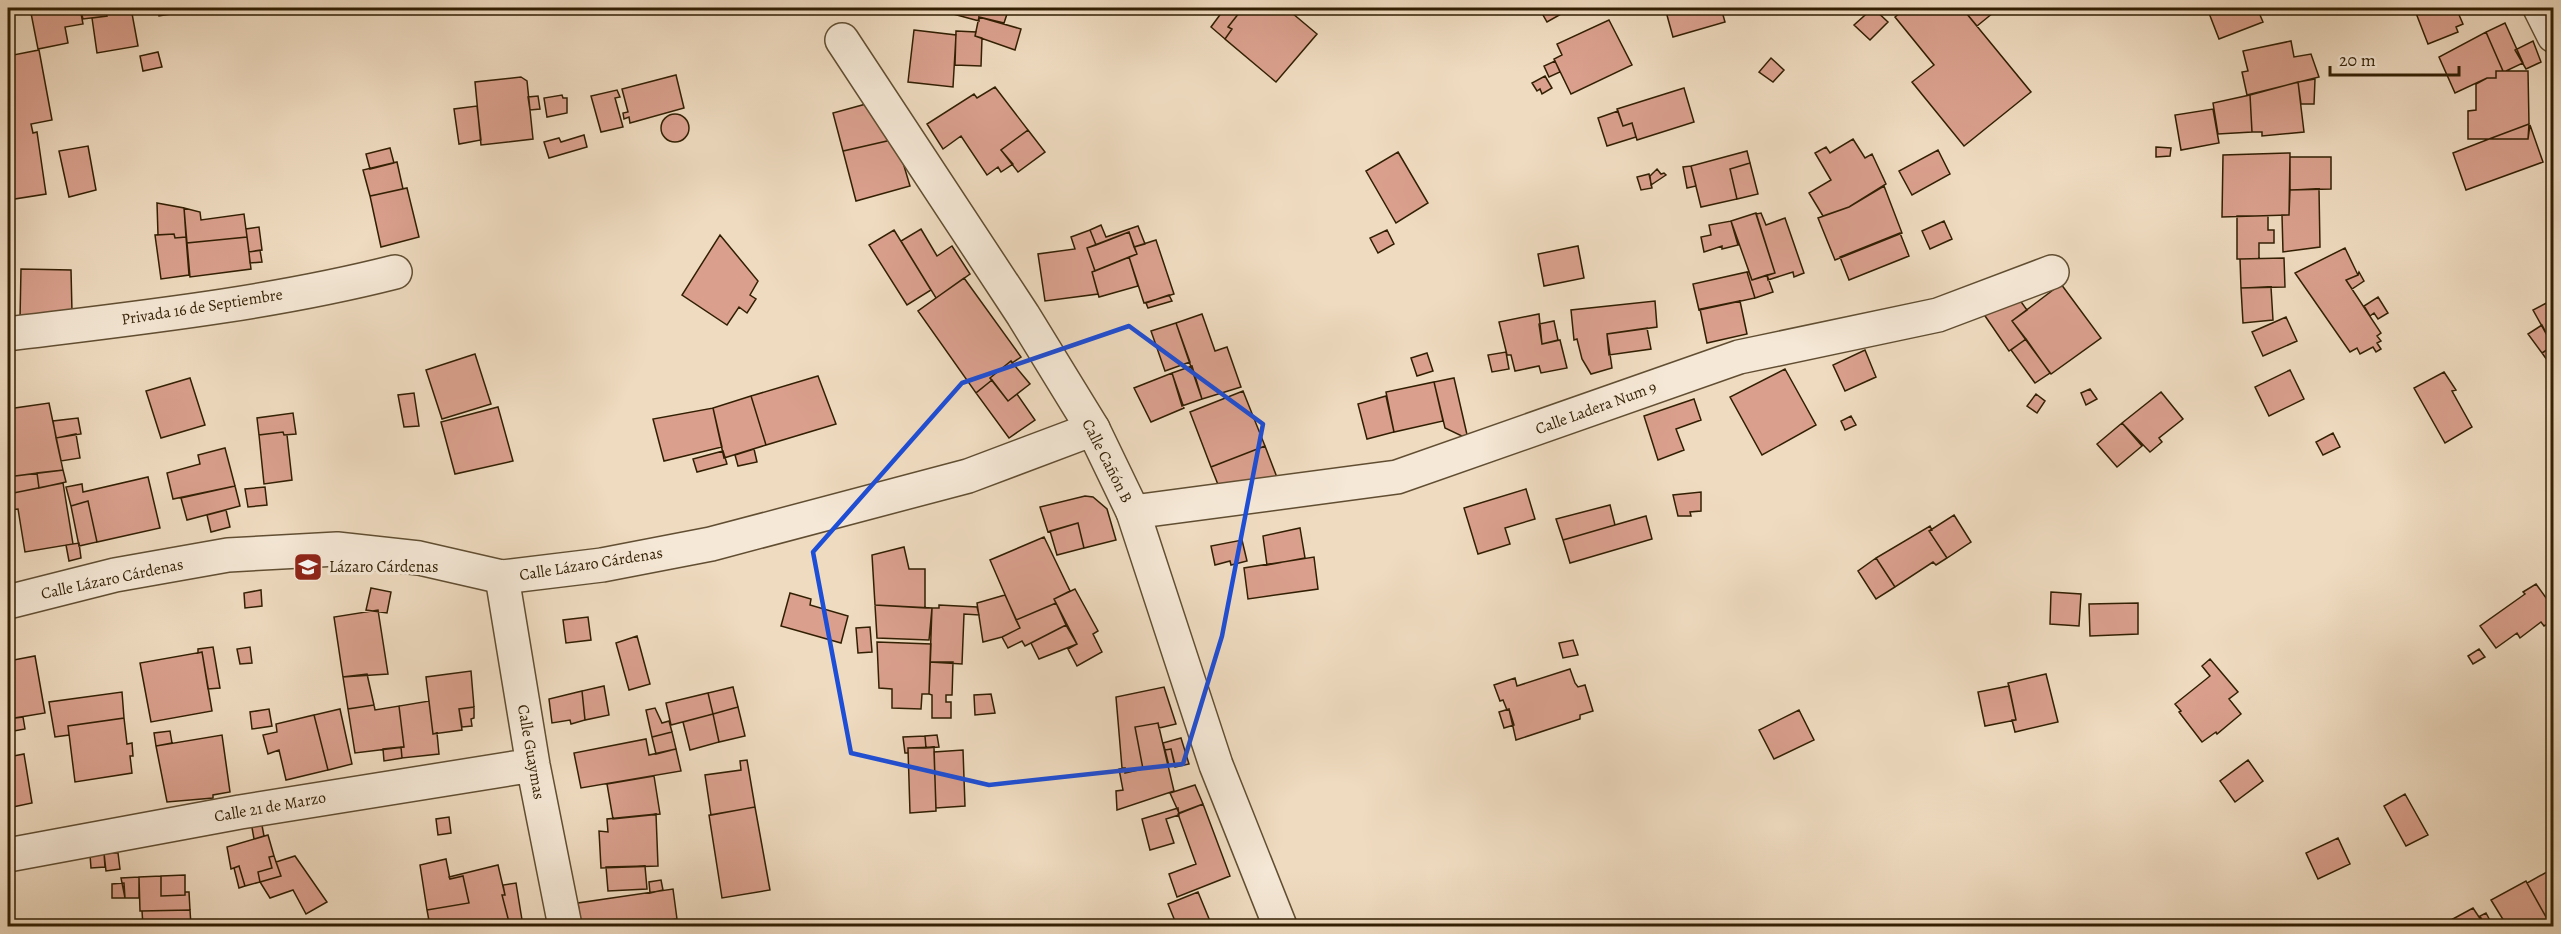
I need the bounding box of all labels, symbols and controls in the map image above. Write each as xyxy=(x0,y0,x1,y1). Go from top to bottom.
scale bar xyxy=(2330,39,2459,77)
text: 20 m xyxy=(2339,48,2376,72)
street label: Privada 16 de Septiembre xyxy=(120,283,284,331)
street label: Calle Ladera Num 9 xyxy=(1532,376,1660,440)
street label: Calle Cañón B xyxy=(1076,415,1138,507)
street label: Calle Lázaro Cárdenas xyxy=(518,542,664,586)
school or university icon: Lázaro Cárdenas xyxy=(292,551,324,583)
street label: Calle Lázaro Cárdenas xyxy=(39,553,185,605)
place label: Lázaro Cárdenas xyxy=(329,556,438,578)
street label: Calle Guaymas xyxy=(512,703,550,801)
street label: Calle 21 de Marzo xyxy=(212,786,328,828)

